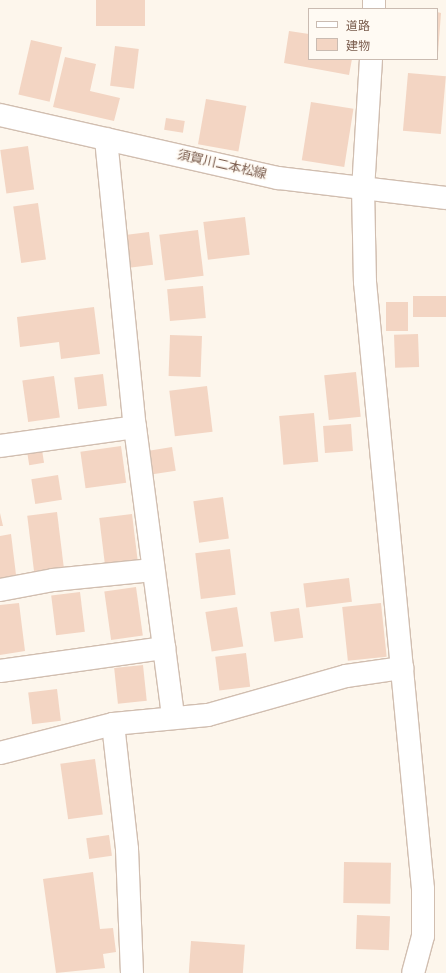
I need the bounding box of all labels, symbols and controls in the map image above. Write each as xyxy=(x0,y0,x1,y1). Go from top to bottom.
legend xyxy=(308,8,438,60)
text: 道路 xyxy=(346,19,370,33)
text: 建物 xyxy=(346,39,370,53)
street label: 須賀川二本松線 xyxy=(176,147,268,183)

